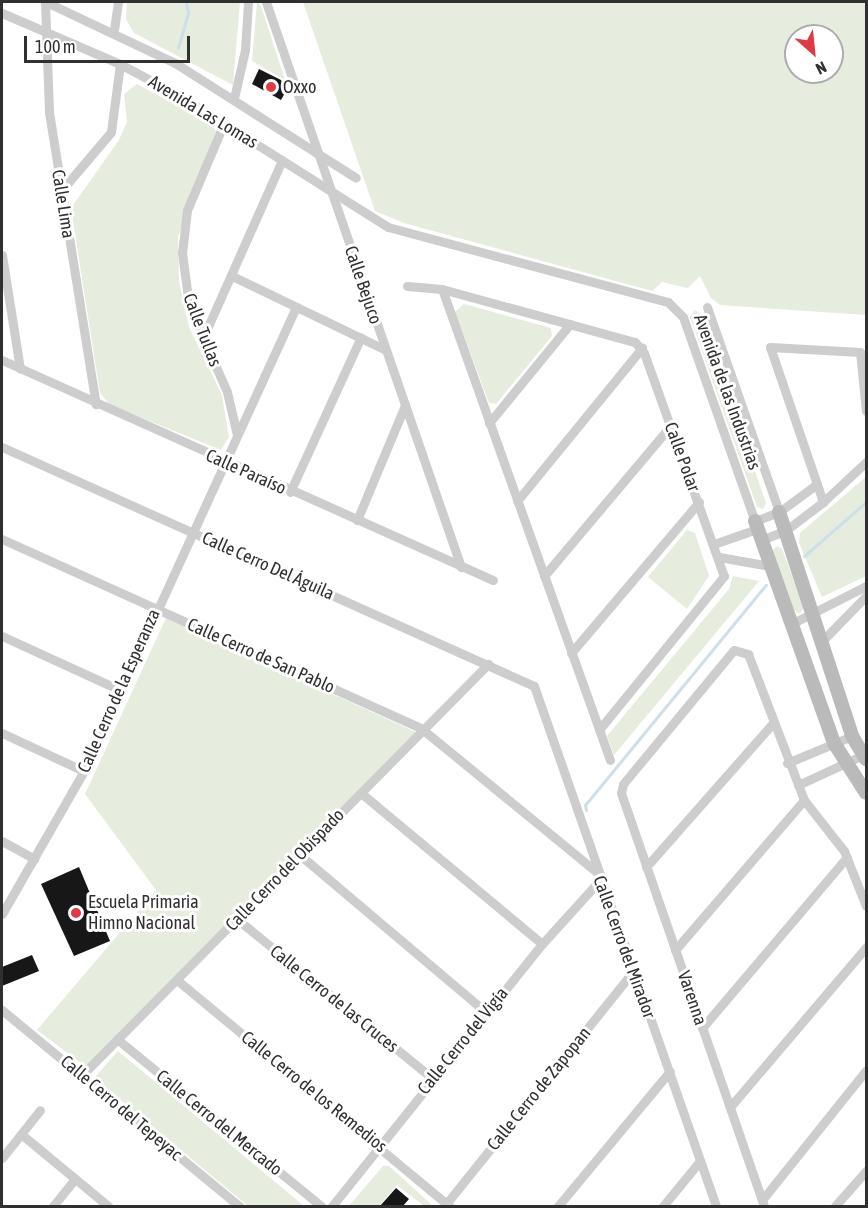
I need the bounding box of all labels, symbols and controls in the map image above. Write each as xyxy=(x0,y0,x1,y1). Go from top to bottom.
scale bar xyxy=(27,24,194,62)
north arrow xyxy=(784,24,844,84)
text: 100 m xyxy=(35,36,76,57)
text: N xyxy=(813,58,830,78)
street label: Avenida Las Lomas xyxy=(144,71,262,153)
place label: Oxxo xyxy=(283,76,316,98)
marker: Oxxo xyxy=(264,80,278,94)
street label: Calle Lima xyxy=(47,168,79,240)
street label: Calle Bejuco xyxy=(340,243,386,327)
street label: Calle Tullas xyxy=(178,290,226,370)
street label: Avenida de las Industrias xyxy=(689,311,765,473)
street label: Calle Polar xyxy=(660,419,704,495)
street label: Calle Paraíso xyxy=(203,445,289,499)
street label: Calle Cerro Del Águila xyxy=(199,527,337,605)
street label: Calle Cerro de la Esperanza xyxy=(73,606,165,776)
street label: Calle Cerro de San Pablo xyxy=(184,614,338,698)
street label: Calle Cerro del Obispado xyxy=(221,804,349,936)
street label: Calle Cerro del Mirador xyxy=(588,873,660,1021)
place label: Escuela Primaria Himno Nacional xyxy=(88,892,199,934)
marker: Escuela Primaria Himno Nacional xyxy=(69,906,83,920)
street label: Calle Cerro de las Cruces xyxy=(266,941,402,1057)
street label: Varenna xyxy=(673,968,711,1028)
street label: Calle Cerro del Vigía xyxy=(413,983,513,1099)
street label: Calle Cerro de Zapopan xyxy=(483,1023,595,1155)
street label: Calle Cerro de los Remedios xyxy=(237,1027,391,1157)
street label: Calle Cerro del Tepeyac xyxy=(56,1051,186,1165)
street label: Calle Cerro del Mercado xyxy=(152,1066,286,1180)

